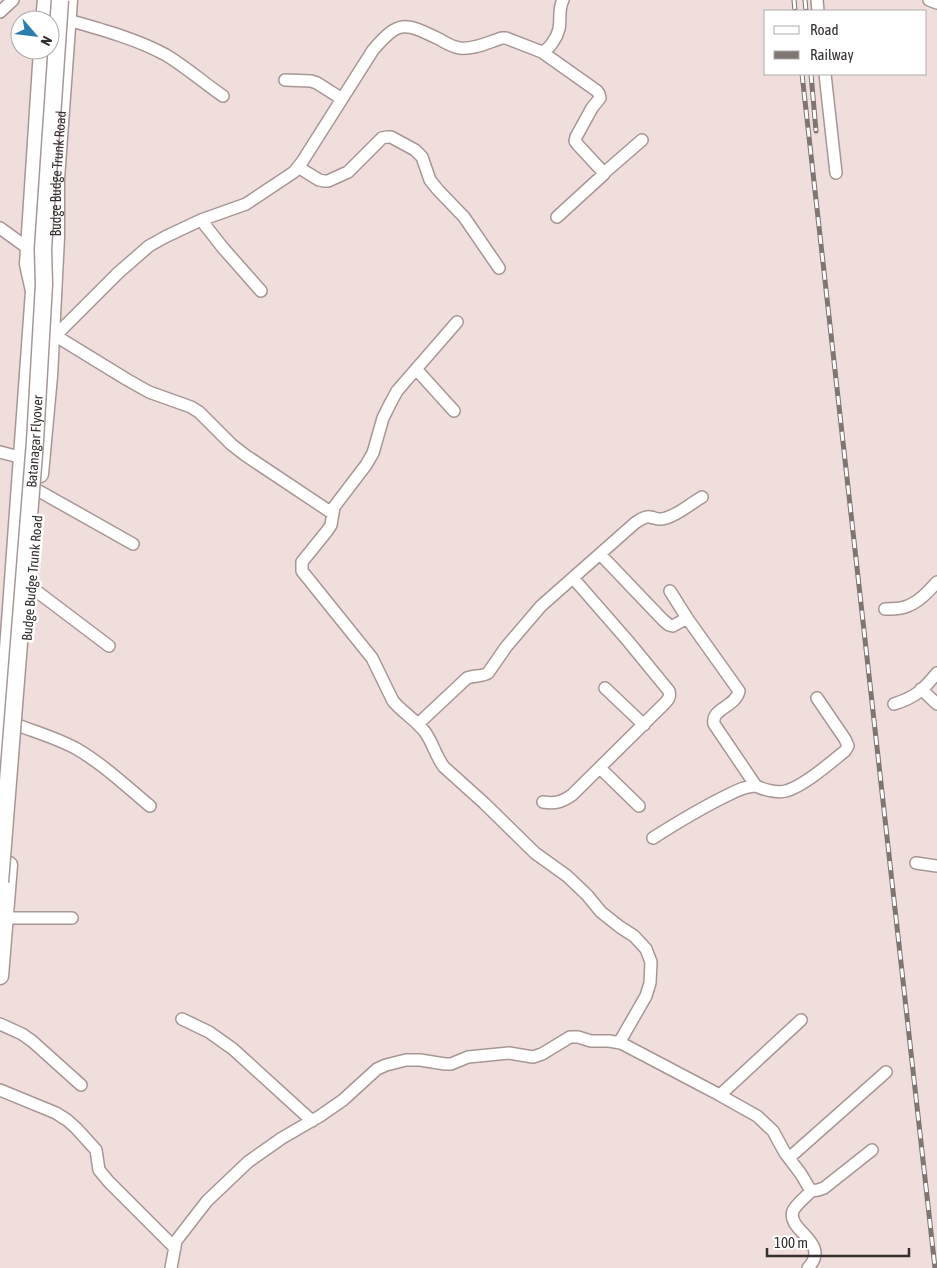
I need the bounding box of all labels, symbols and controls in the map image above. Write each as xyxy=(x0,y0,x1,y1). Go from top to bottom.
north arrow xyxy=(10,10,60,60)
legend xyxy=(764,10,927,75)
text: Road xyxy=(810,21,839,38)
text: N xyxy=(37,34,55,49)
text: Railway xyxy=(810,46,854,63)
street label: Budge Budge Trunk Road xyxy=(48,110,69,237)
street label: Batanagar Flyover xyxy=(23,394,46,488)
street label: Budge Budge Trunk Road xyxy=(19,515,45,641)
scale bar xyxy=(767,1226,910,1258)
text: 100 m xyxy=(774,1234,808,1251)

